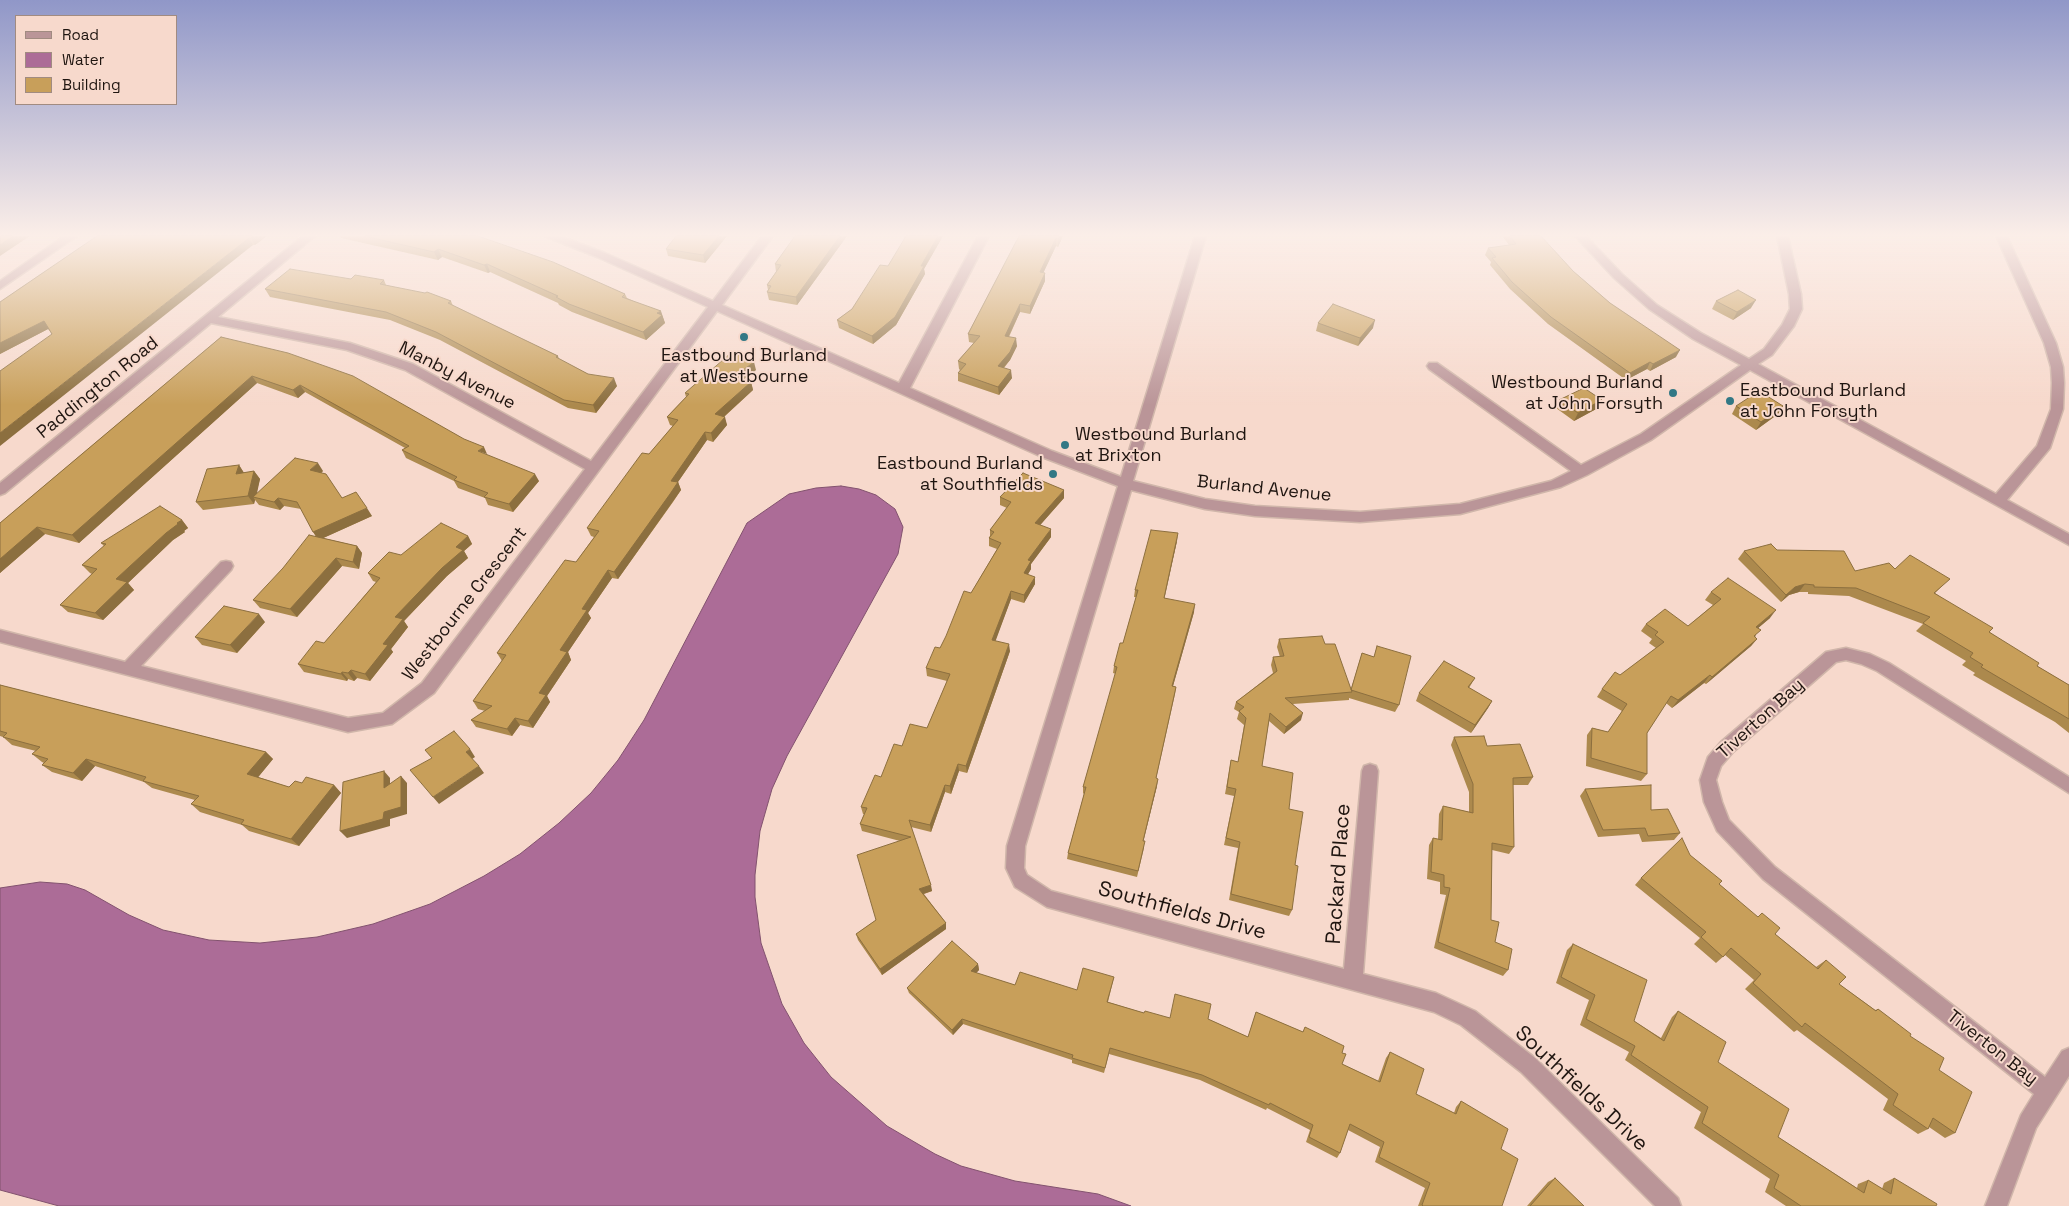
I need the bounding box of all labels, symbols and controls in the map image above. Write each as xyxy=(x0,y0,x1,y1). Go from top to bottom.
legend xyxy=(15,15,178,105)
text: Road xyxy=(62,25,99,44)
text: Water xyxy=(62,50,104,69)
text: Building xyxy=(62,75,121,94)
marker: Eastbound Burland at Westbourne xyxy=(738,331,750,343)
street label: Paddington Road xyxy=(33,332,163,444)
street label: Manby Avenue xyxy=(395,337,519,415)
place label: Eastbound Burland at Westbourne xyxy=(661,345,827,388)
place label: Westbound Burland at John Forsyth xyxy=(1491,372,1663,414)
place label: Eastbound Burland at John Forsyth xyxy=(1740,380,1906,422)
marker: Westbound Burland at John Forsyth xyxy=(1667,387,1679,399)
marker: Eastbound Burland at John Forsyth xyxy=(1724,395,1736,407)
place label: Westbound Burland at Brixton xyxy=(1075,424,1247,466)
marker: Westbound Burland at Brixton xyxy=(1059,439,1071,451)
place label: Eastbound Burland at Southfields xyxy=(877,453,1043,496)
marker: Eastbound Burland at Southfields xyxy=(1047,468,1059,480)
street label: Burland Avenue xyxy=(1196,471,1332,507)
street label: Westbourne Crescent xyxy=(398,523,532,685)
street label: Tiverton Bay xyxy=(1713,674,1809,764)
street label: Packard Place xyxy=(1322,803,1356,945)
street label: Southfields Drive xyxy=(1095,876,1269,946)
street label: Tiverton Bay xyxy=(1942,1006,2042,1090)
street label: Southfields Drive xyxy=(1509,1021,1653,1157)

